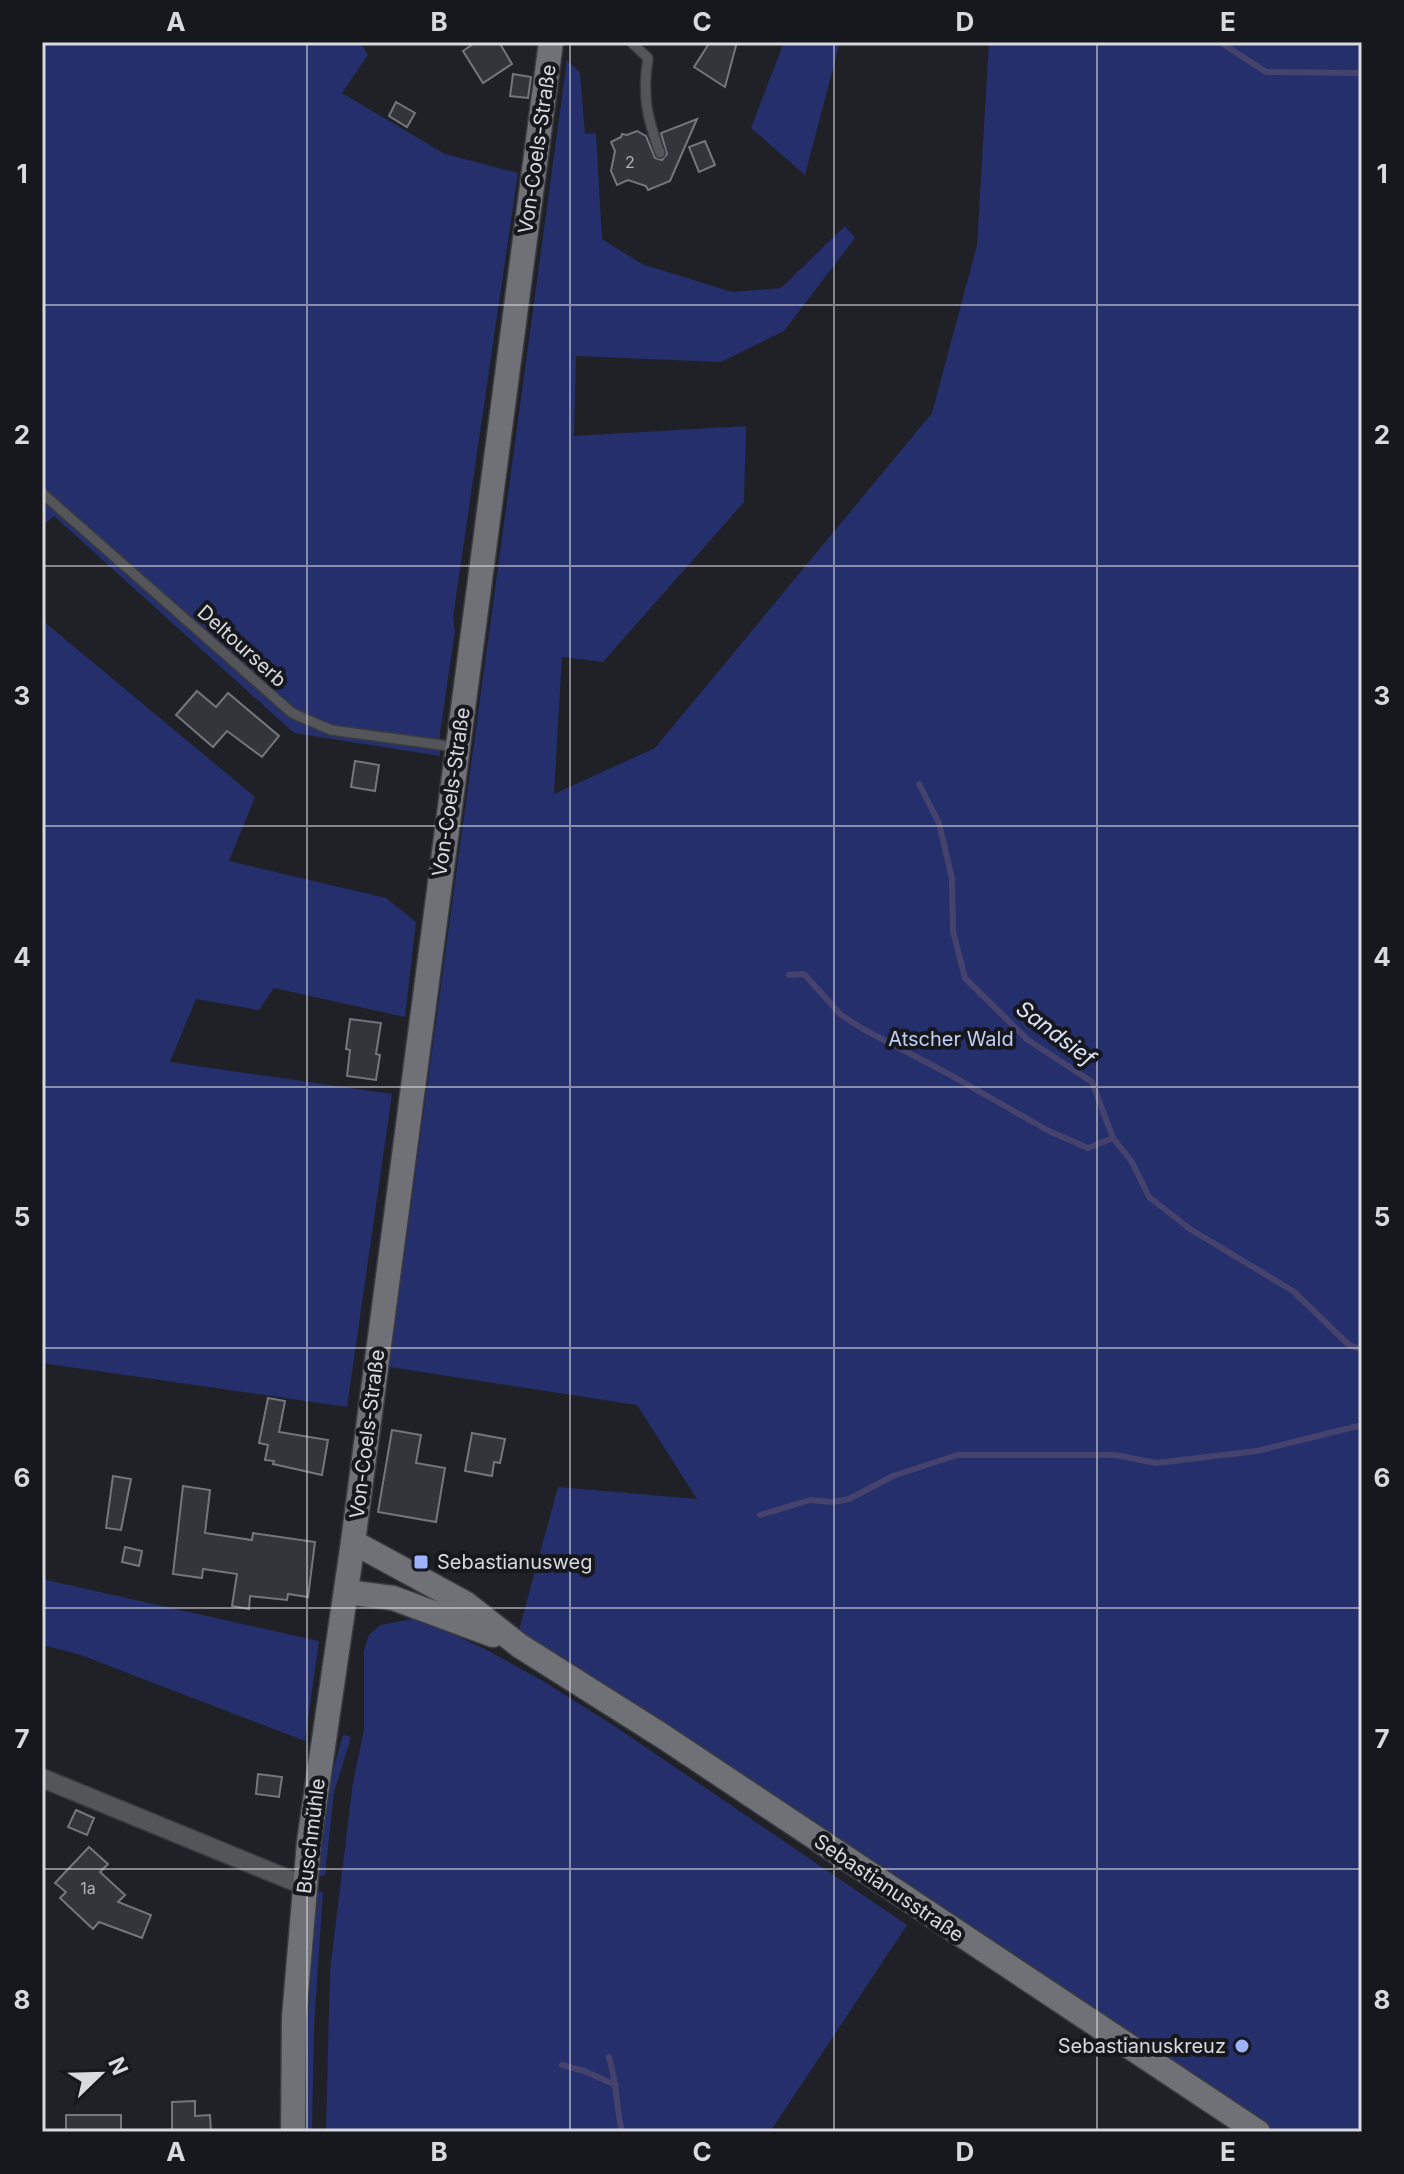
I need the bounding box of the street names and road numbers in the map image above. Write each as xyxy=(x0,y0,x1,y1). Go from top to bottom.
street label: Von-Coels-Straße xyxy=(513,63,561,235)
street label: Deltourserb xyxy=(193,600,291,692)
street label: Von-Coels-Straße xyxy=(427,706,475,878)
street label: Von-Coels-Straße xyxy=(345,1348,389,1520)
street label: Buschmühle xyxy=(292,1777,330,1895)
street label: Sebastianusstraße xyxy=(810,1829,968,1947)

